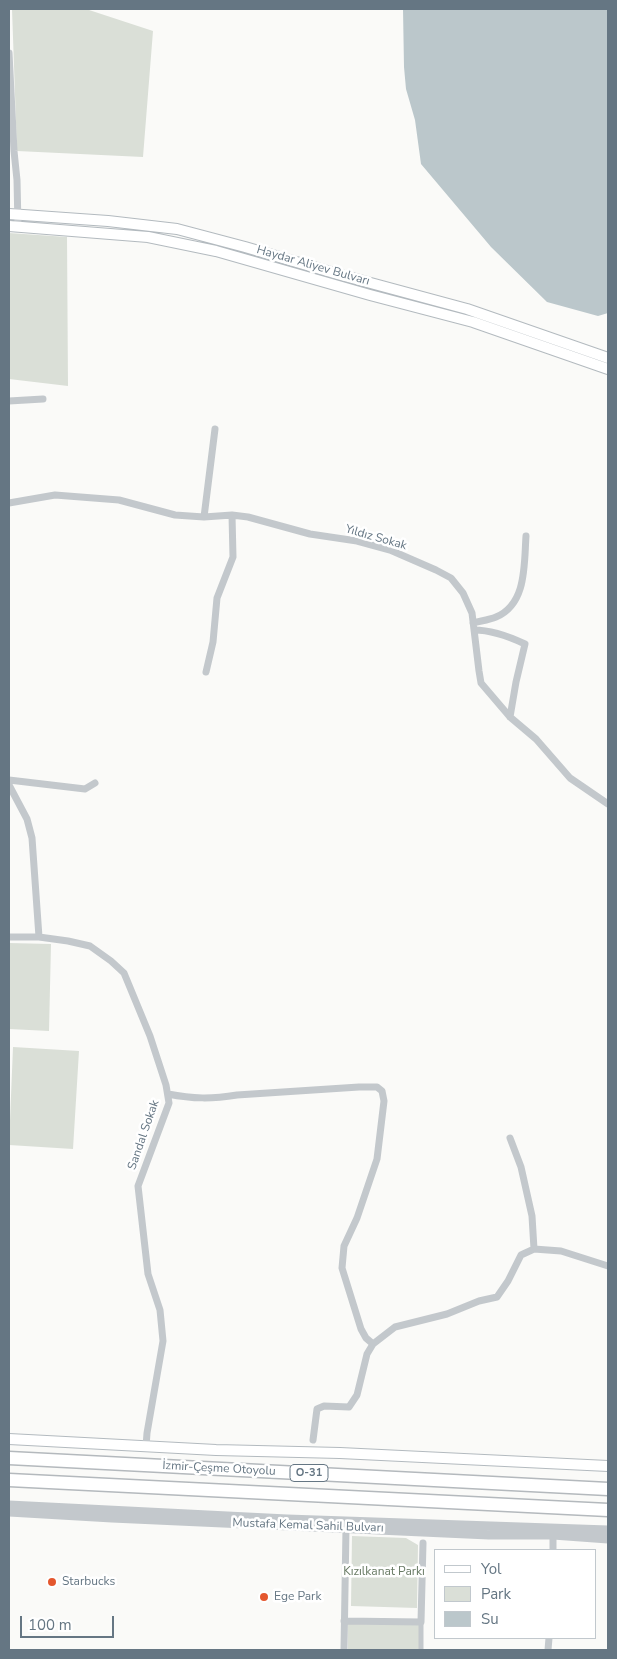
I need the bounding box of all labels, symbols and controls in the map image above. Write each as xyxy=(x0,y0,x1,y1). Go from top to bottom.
street label: Haydar Aliyev Bulvarı xyxy=(255,243,371,289)
street label: Yıldız Sokak xyxy=(344,522,408,554)
street label: Sandal Sokak xyxy=(125,1098,163,1172)
street label: İzmir-Çeşme Otoyolu xyxy=(162,1459,276,1479)
road number: O-31 xyxy=(290,1465,328,1482)
street label: Mustafa Kemal Sahil Bulvarı xyxy=(232,1516,384,1536)
legend xyxy=(434,1549,597,1639)
text: Yol xyxy=(481,1559,502,1579)
park label: Kızılkanat Parkı xyxy=(343,1565,425,1579)
place label: Starbucks xyxy=(62,1575,115,1589)
marker: Starbucks xyxy=(46,1576,58,1588)
text: Park xyxy=(481,1584,511,1604)
place label: Ege Park xyxy=(274,1590,321,1604)
marker: Ege Park xyxy=(258,1591,270,1603)
scale bar xyxy=(22,1606,116,1638)
text: Su xyxy=(481,1609,499,1629)
text: 100 m xyxy=(28,1615,72,1635)

